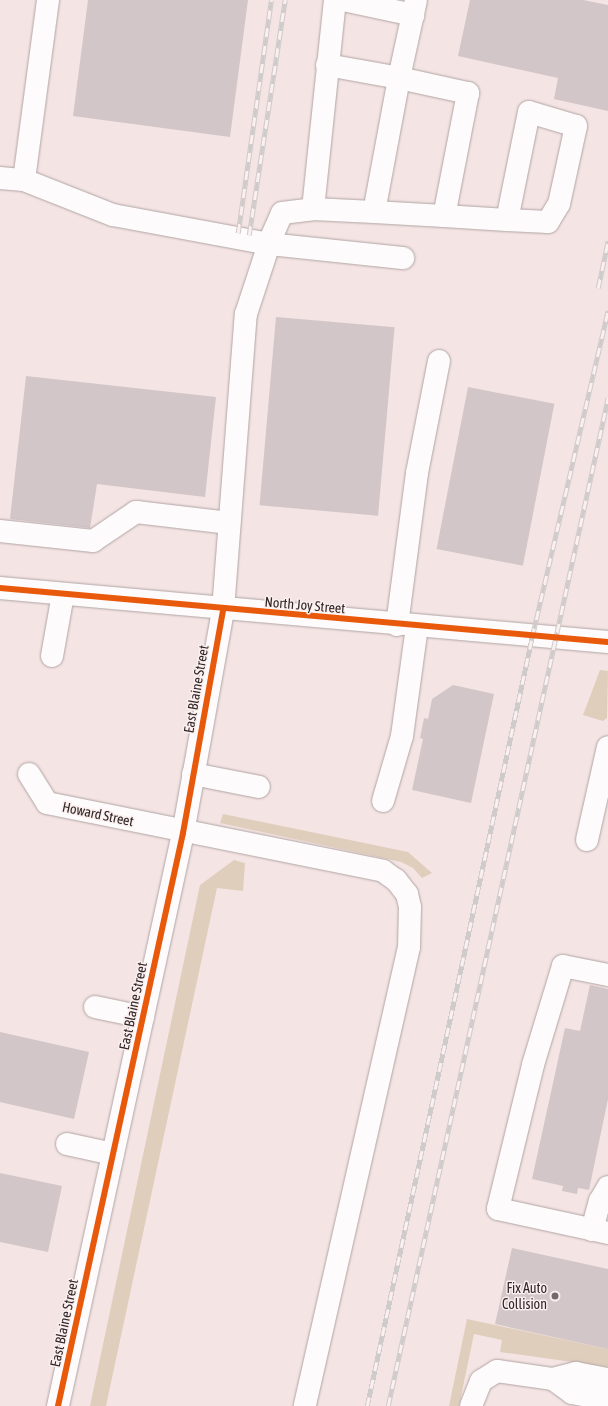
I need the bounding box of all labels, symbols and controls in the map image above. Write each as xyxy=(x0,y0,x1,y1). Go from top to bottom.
street label: North Joy Street xyxy=(264,593,346,617)
street label: East Blaine Street xyxy=(180,644,212,734)
street label: Howard Street xyxy=(61,798,135,830)
street label: East Blaine Street xyxy=(116,961,150,1051)
street label: East Blaine Street xyxy=(47,1278,81,1368)
place label: Fix Auto Collision xyxy=(502,1280,547,1312)
marker: Fix Auto Collision xyxy=(550,1291,560,1301)

